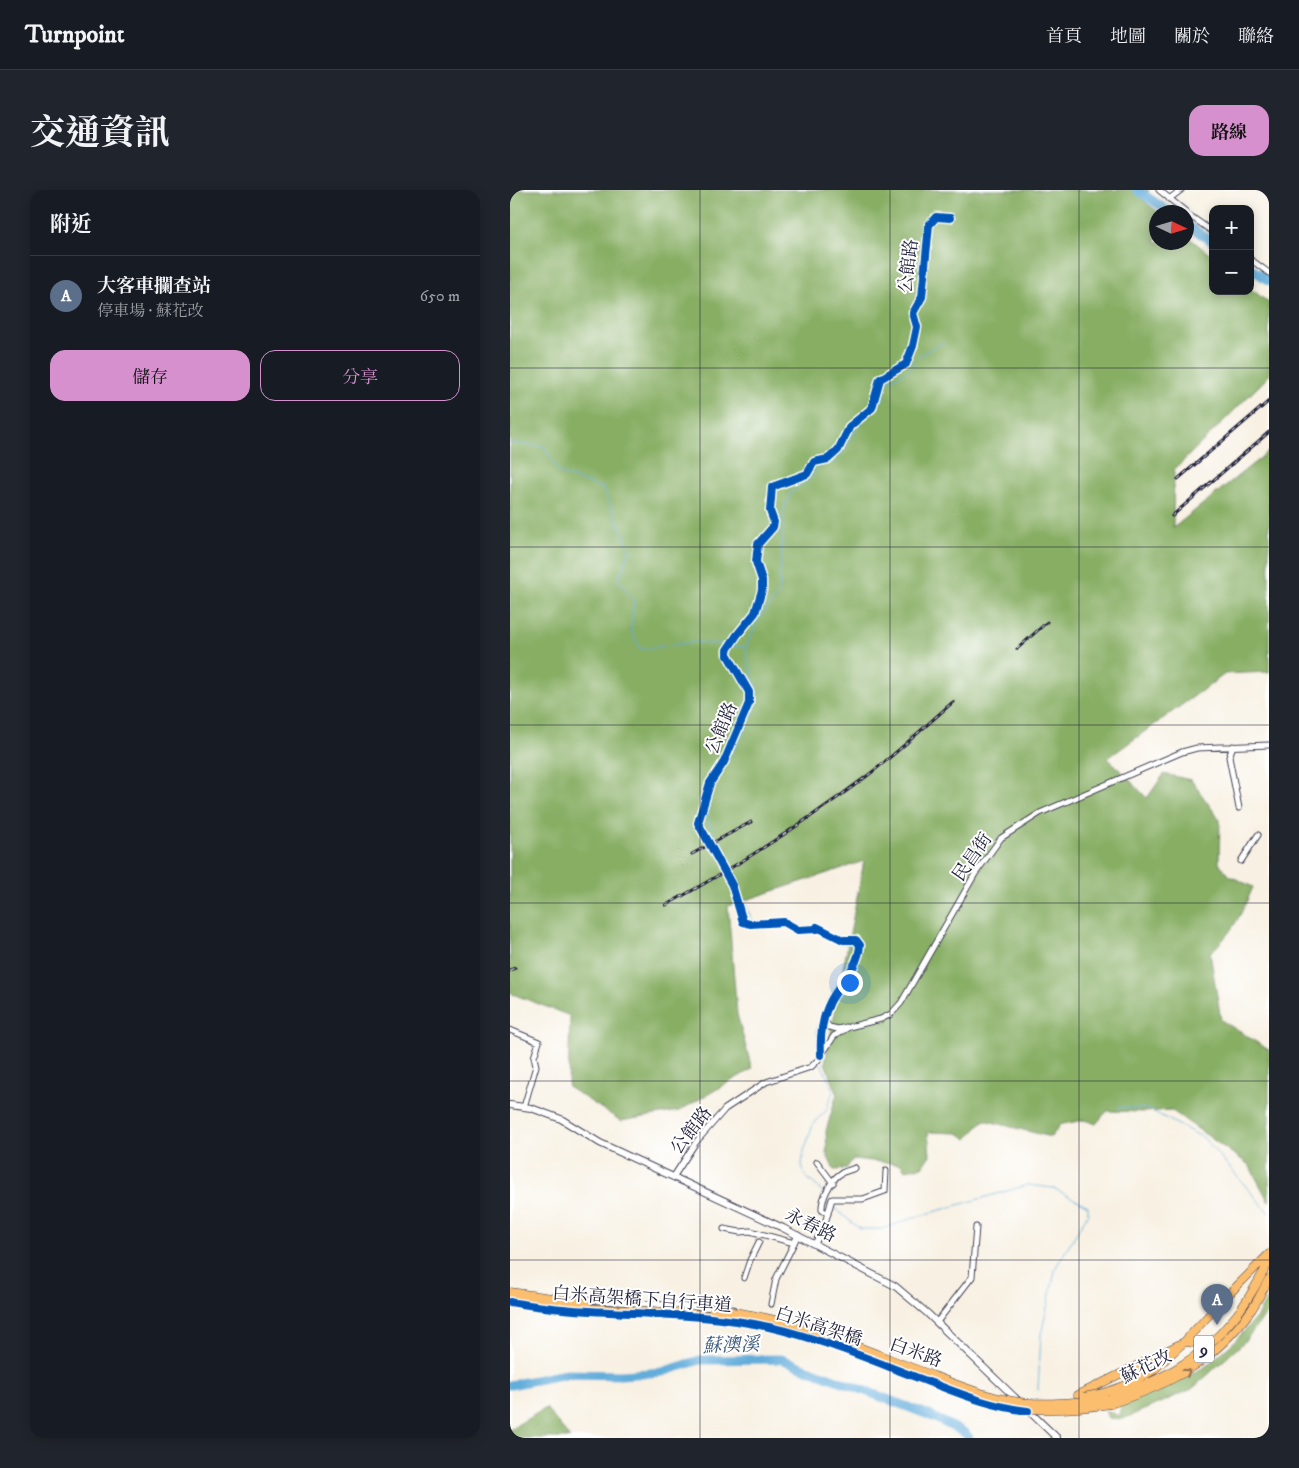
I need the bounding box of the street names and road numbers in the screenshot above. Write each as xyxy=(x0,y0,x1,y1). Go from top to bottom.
street label: 公館路 xyxy=(895,238,923,294)
street label: 公館路 xyxy=(701,699,743,758)
street label: 民昌街 xyxy=(948,829,997,886)
street label: 公館路 xyxy=(666,1103,717,1159)
street label: 永春路 xyxy=(781,1204,840,1248)
street label: 白米高架橋下自行車道 xyxy=(551,1283,732,1317)
street label: 白米高架橋 xyxy=(772,1303,865,1351)
street label: 白米路 xyxy=(887,1333,945,1373)
road number: 9 xyxy=(1194,1336,1214,1362)
street label: 蘇花改 xyxy=(1117,1345,1176,1389)

